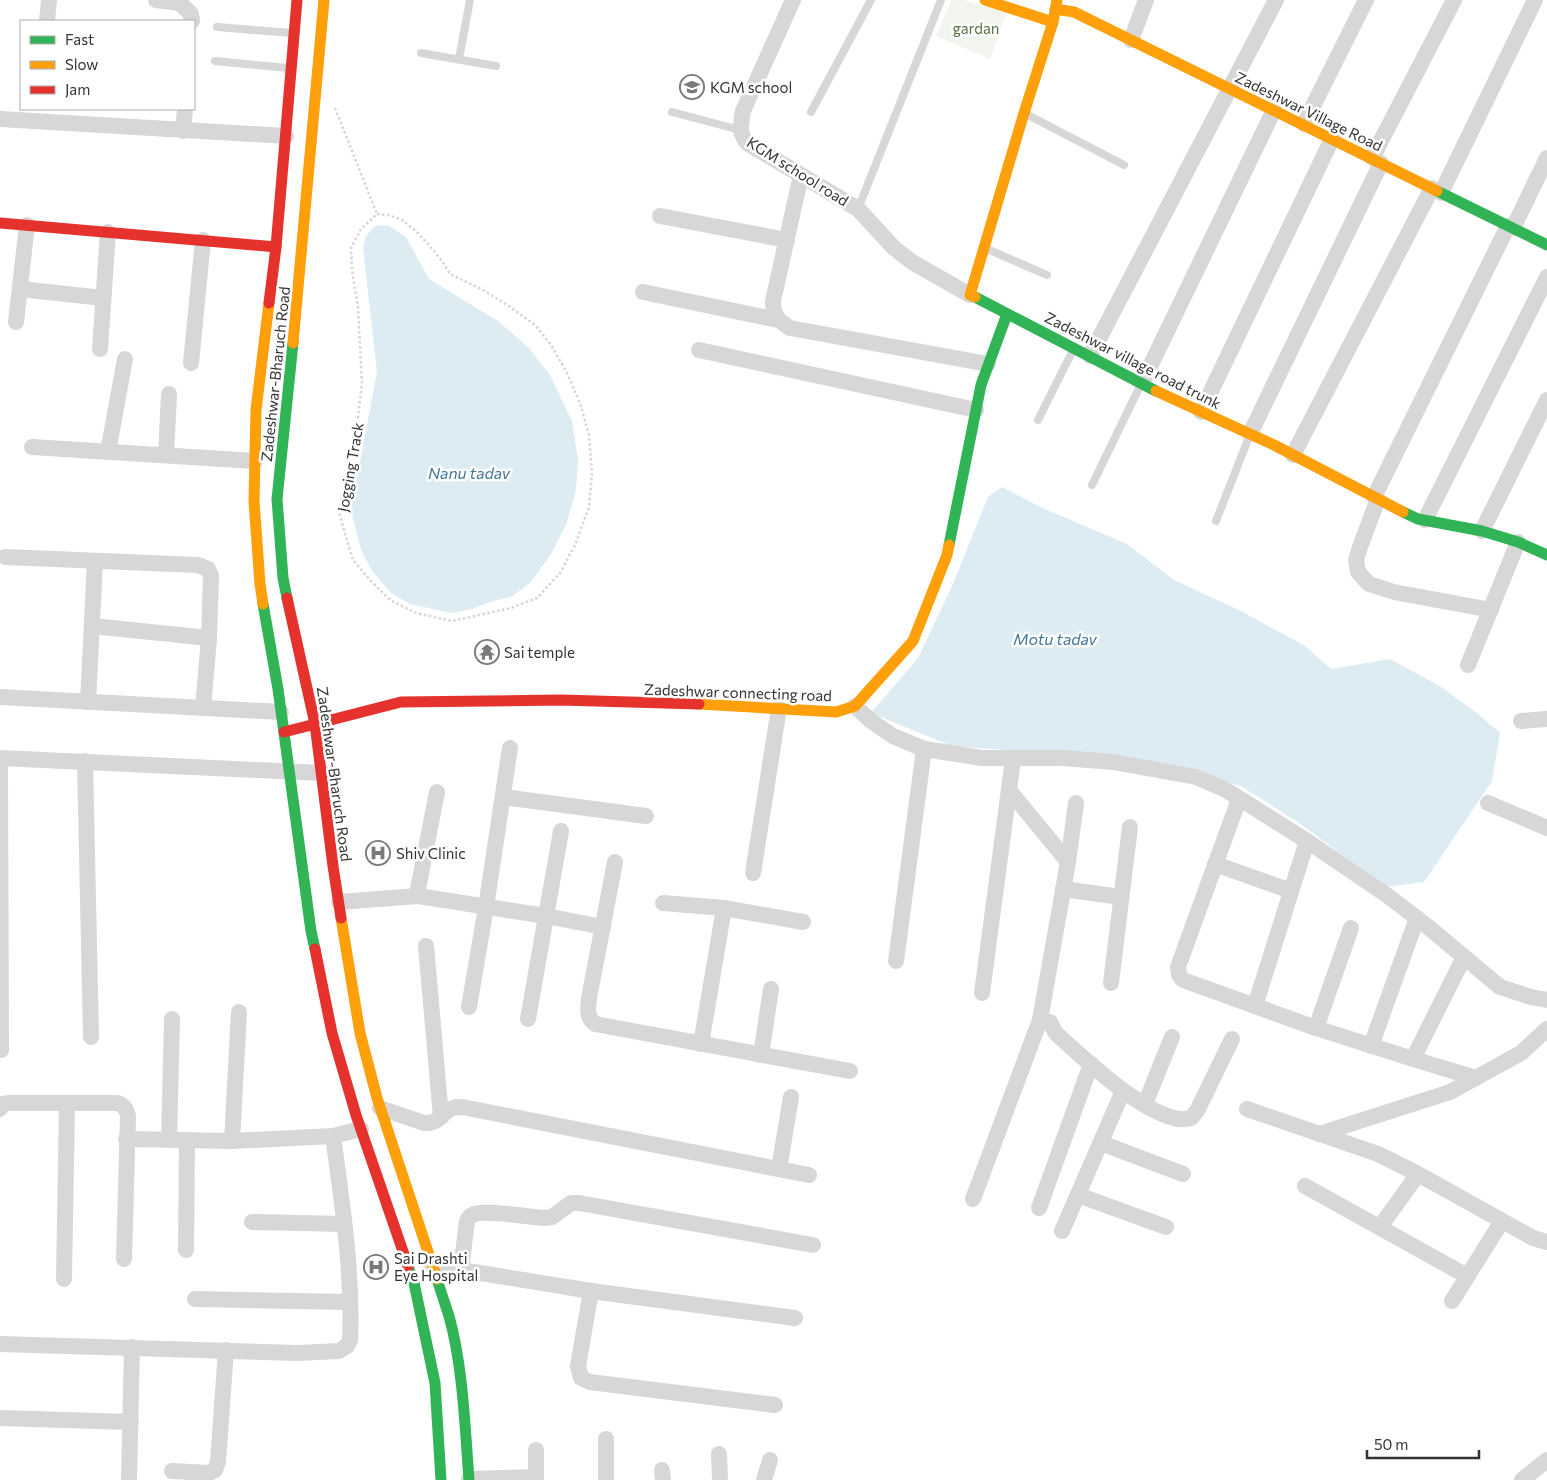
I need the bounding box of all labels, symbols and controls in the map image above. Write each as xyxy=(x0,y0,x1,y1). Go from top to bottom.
park label: gardan xyxy=(953,19,999,37)
legend xyxy=(20,20,195,110)
text: Fast xyxy=(65,30,94,48)
text: Slow xyxy=(65,55,98,73)
street label: Zadeshwar Village Road xyxy=(1232,67,1386,155)
school or university icon: KGM school xyxy=(679,74,705,100)
place label: KGM school xyxy=(710,78,792,96)
text: Jam xyxy=(65,80,90,98)
street label: KGM school road xyxy=(744,133,852,209)
street label: Zadeshwar-Bharuch Road xyxy=(257,285,293,463)
street label: Zadeshwar village road trunk xyxy=(1042,308,1224,412)
street label: Jogging Track xyxy=(333,421,367,513)
water label: Nanu tadav xyxy=(428,463,511,482)
water label: Motu tadav xyxy=(1013,629,1098,648)
temple icon: Sai temple xyxy=(474,639,500,665)
place label: Sai temple xyxy=(504,643,575,661)
street label: Zadeshwar connecting road xyxy=(644,680,832,704)
street label: Zadeshwar-Bharuch Road xyxy=(314,686,356,862)
hospital icon: Shiv Clinic xyxy=(365,840,391,866)
place label: Shiv Clinic xyxy=(396,844,466,862)
place label: Sai Drashti Eye Hospital xyxy=(394,1249,478,1284)
hospital icon: Sai Drashti Eye Hospital xyxy=(363,1254,389,1280)
scale bar xyxy=(1367,1428,1480,1460)
text: 50 m xyxy=(1374,1435,1408,1453)

